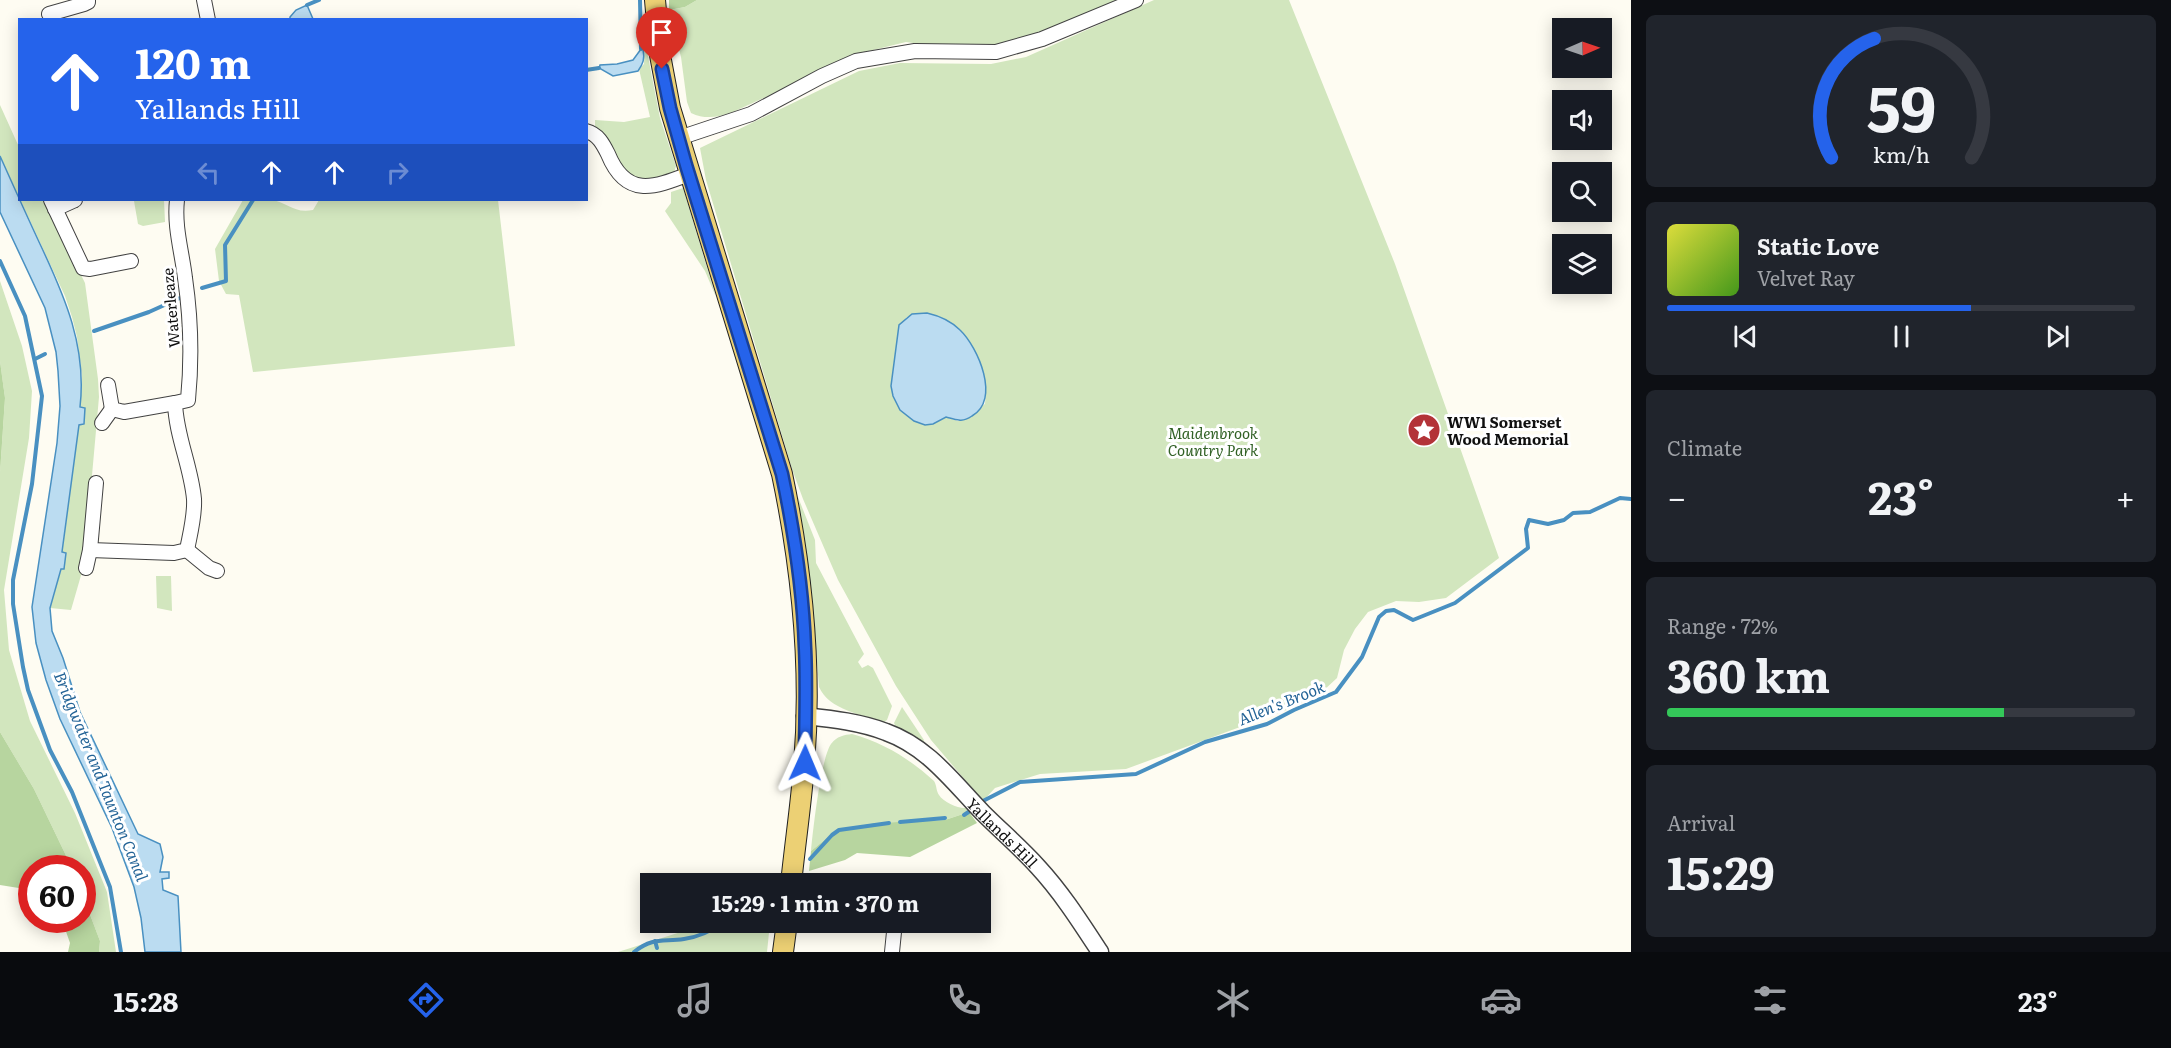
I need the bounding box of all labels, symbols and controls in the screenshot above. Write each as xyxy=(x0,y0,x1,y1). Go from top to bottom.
pin xyxy=(636,7,687,69)
icon: arrive xyxy=(645,16,678,49)
north arrow xyxy=(1552,18,1612,78)
map controls xyxy=(1552,18,1612,294)
text: 120 m xyxy=(135,30,251,92)
icon: ahead xyxy=(36,42,114,120)
text: 59 xyxy=(1866,59,1936,151)
text: Yallands Hill xyxy=(135,87,300,127)
button: sound xyxy=(1552,90,1612,150)
text: km/h xyxy=(1872,139,1930,171)
icon: left xyxy=(192,156,225,189)
icon: ahead xyxy=(255,156,288,189)
icon: ahead xyxy=(318,156,351,189)
icon: right xyxy=(381,156,414,189)
button: search xyxy=(1552,162,1612,222)
text: Static Love xyxy=(1757,229,1879,262)
button: layers xyxy=(1552,234,1612,294)
text: Velvet Ray xyxy=(1757,262,1855,292)
street label: Waterleaze xyxy=(155,267,185,349)
icon: previous xyxy=(1729,320,1762,353)
icon: pause xyxy=(1885,320,1918,353)
icon: next xyxy=(2041,320,2074,353)
place label: WW1 Somerset Wood Memorial xyxy=(1447,410,1569,450)
place icon: WW1 Somerset Wood Memorial xyxy=(1406,412,1442,448)
park label: Maidenbrook Country Park xyxy=(1168,421,1259,461)
text: Climate xyxy=(1667,432,1742,462)
text: 23° xyxy=(1868,462,1934,529)
text: − xyxy=(1667,471,1686,520)
text: + xyxy=(2116,471,2135,520)
text: Range · 72% xyxy=(1667,610,1778,640)
text: 360 km xyxy=(1667,640,1830,707)
water label: Bridgwater and Taunton Canal xyxy=(49,668,155,885)
water label: Allen's Brook xyxy=(1234,674,1328,730)
position arrow xyxy=(773,731,837,795)
street label: Yallands Hill xyxy=(962,792,1044,872)
text: Arrival xyxy=(1667,807,1735,837)
text: 15:29 xyxy=(1667,837,1775,904)
speed limit sign: 60 xyxy=(18,855,96,933)
text: 15:29 · 1 min · 370 m xyxy=(712,886,919,919)
icon: directions xyxy=(405,979,447,1021)
icon: music xyxy=(674,979,716,1021)
icon: phone xyxy=(943,979,985,1021)
icon: climate xyxy=(1212,979,1254,1021)
icon: car xyxy=(1480,979,1522,1021)
icon: filters xyxy=(1749,979,1791,1021)
text: 15:28 xyxy=(113,980,178,1020)
text: 23° xyxy=(2018,980,2058,1020)

